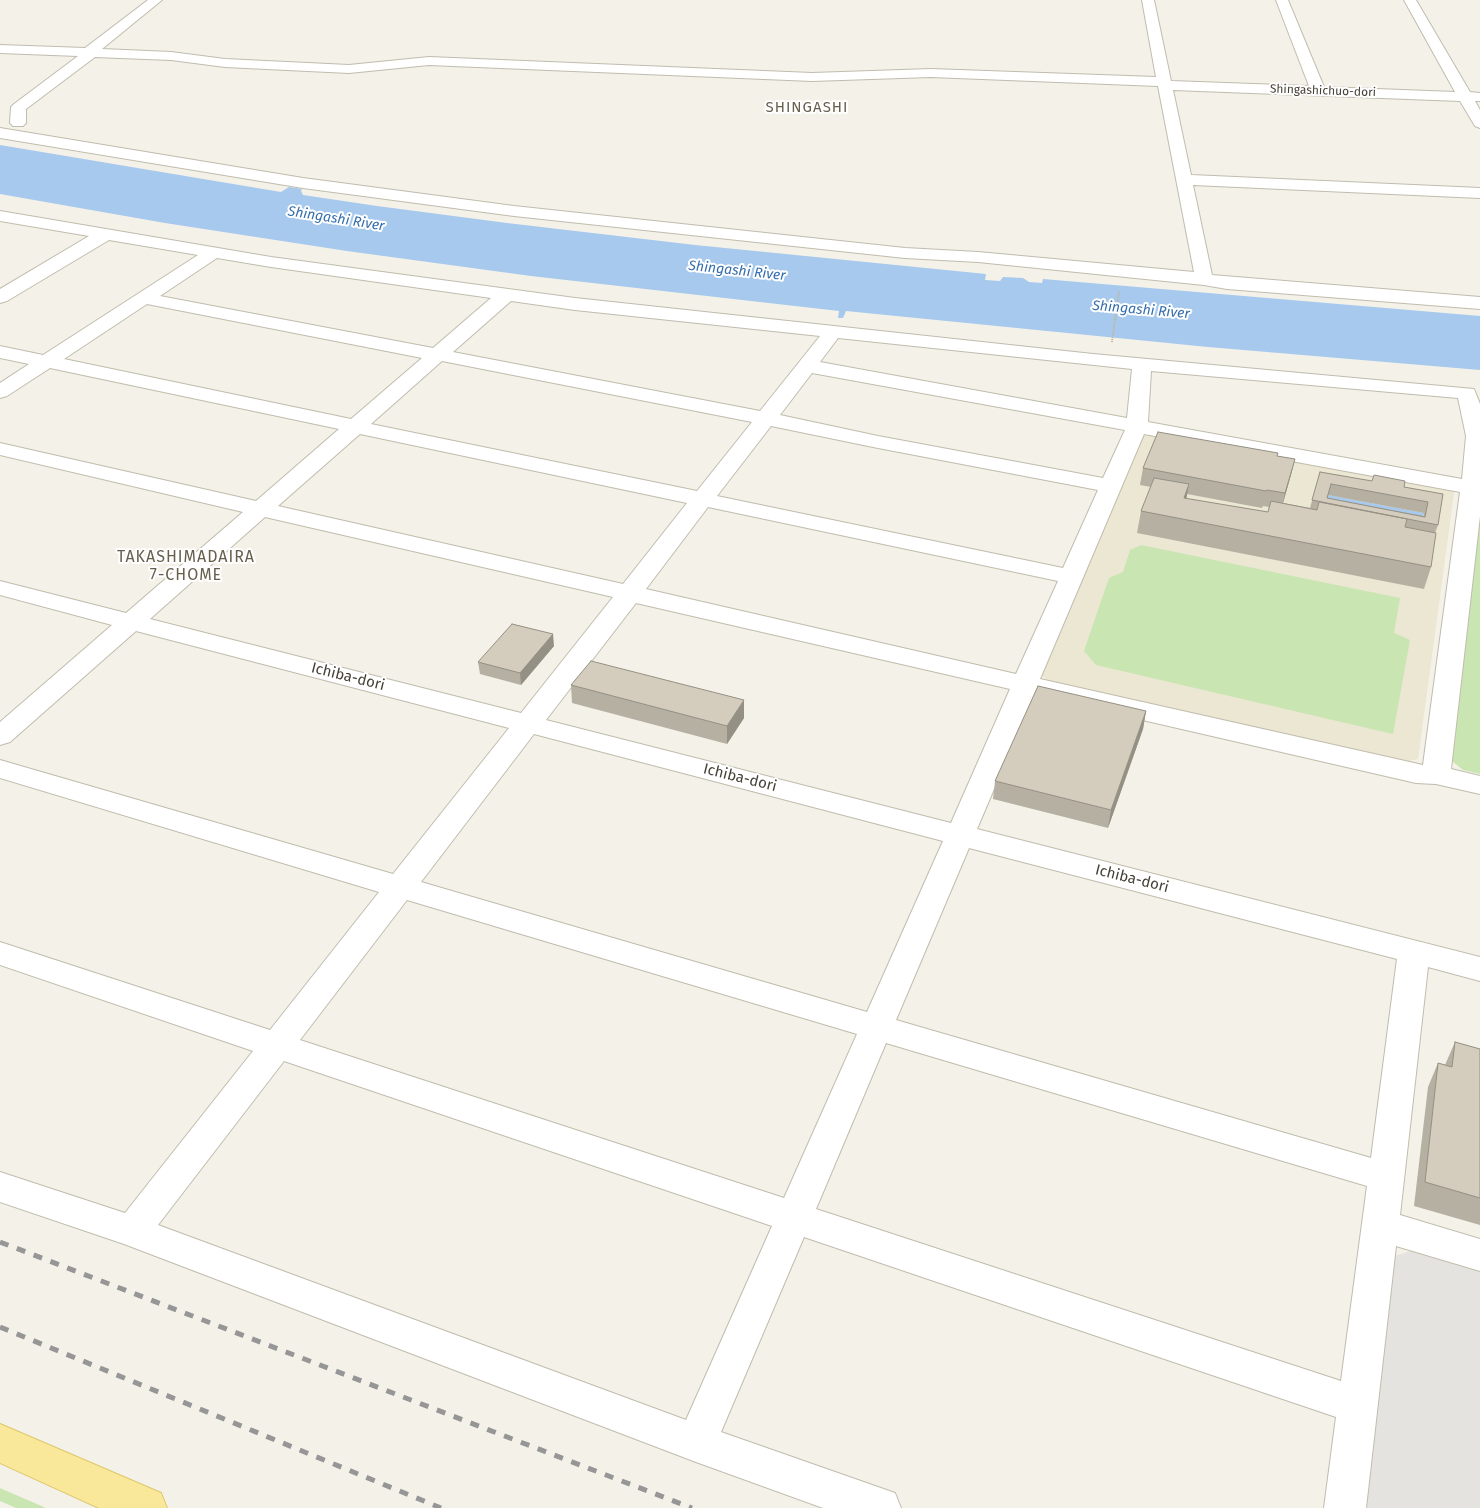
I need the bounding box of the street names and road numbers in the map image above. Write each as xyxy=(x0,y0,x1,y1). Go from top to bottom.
street label: Shingashichuo-dori xyxy=(1270,82,1376,100)
street label: Ichiba-dori xyxy=(309,659,387,695)
street label: Ichiba-dori xyxy=(701,760,779,796)
street label: Ichiba-dori xyxy=(1093,861,1171,897)

